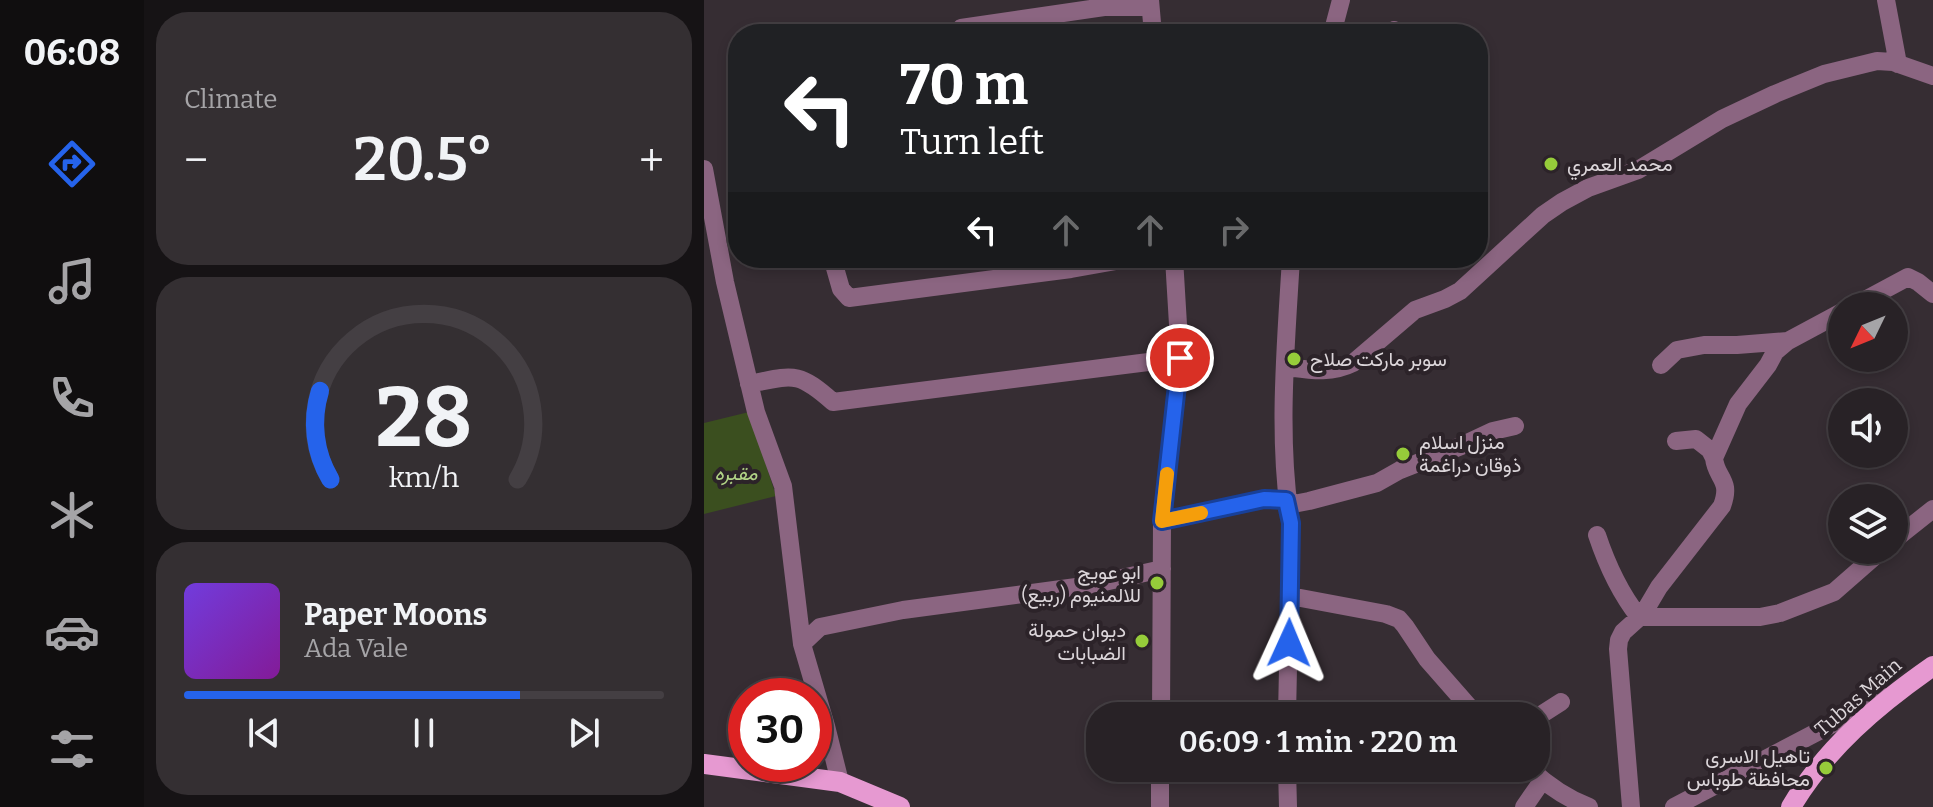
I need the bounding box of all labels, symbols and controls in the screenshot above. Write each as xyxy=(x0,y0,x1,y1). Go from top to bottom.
text: 06:08 xyxy=(23,31,121,75)
text: 70 m xyxy=(900,52,1028,119)
icon: left xyxy=(768,56,872,160)
text: Climate xyxy=(184,84,278,115)
text: Turn left xyxy=(900,120,1044,164)
text: 20.5° xyxy=(353,124,494,196)
text: − xyxy=(184,134,208,187)
text: + xyxy=(639,134,664,187)
icon: directions xyxy=(44,136,100,192)
place label: محمد العمري xyxy=(1567,152,1673,181)
marker: محمد العمري xyxy=(1542,155,1560,173)
icon: left xyxy=(960,208,1004,252)
icon: ahead xyxy=(1044,208,1088,252)
icon: ahead xyxy=(1128,208,1172,252)
icon: right xyxy=(1212,208,1256,252)
icon: music xyxy=(44,253,100,309)
north arrow xyxy=(1828,292,1908,372)
map controls xyxy=(1828,292,1908,564)
pin xyxy=(1146,324,1214,392)
icon: arrive xyxy=(1158,336,1202,380)
place label: سوبر ماركت صلاح xyxy=(1310,347,1447,373)
marker: سوبر ماركت صلاح xyxy=(1285,350,1303,368)
text: 28 xyxy=(376,367,472,467)
icon: phone xyxy=(44,370,100,426)
button: sound xyxy=(1828,388,1908,468)
place label: منزل اسلام ذوقان دراغمة xyxy=(1419,430,1521,478)
marker: منزل اسلام ذوقان دراغمة xyxy=(1394,445,1412,463)
text: km/h xyxy=(389,460,460,495)
park label: مقبره xyxy=(714,461,758,486)
button: layers xyxy=(1828,484,1908,564)
icon: climate xyxy=(44,487,100,543)
place label: ابو عويج للالمنيوم (ربيع) xyxy=(1021,560,1141,609)
marker: ابو عويج للالمنيوم (ربيع) xyxy=(1148,574,1166,592)
text: Paper Moons xyxy=(304,597,487,633)
position arrow xyxy=(1247,601,1331,685)
icon: car xyxy=(44,604,100,660)
place label: ديوان حمولة الضبابات xyxy=(1028,618,1126,665)
marker: ديوان حمولة الضبابات xyxy=(1133,632,1151,650)
text: Ada Vale xyxy=(304,633,408,664)
street label: Tubas Main xyxy=(1810,653,1906,741)
speed limit sign: 30 xyxy=(728,678,832,782)
icon: previous xyxy=(242,711,286,755)
icon: pause xyxy=(402,711,446,755)
icon: next xyxy=(562,711,606,755)
icon: filters xyxy=(44,721,100,777)
text: 06:09 · 1 min · 220 m xyxy=(1179,724,1457,760)
place label: تاهيل الاسرى محافظة طوباس xyxy=(1687,744,1810,792)
marker: تاهيل الاسرى محافظة طوباس xyxy=(1817,759,1835,777)

